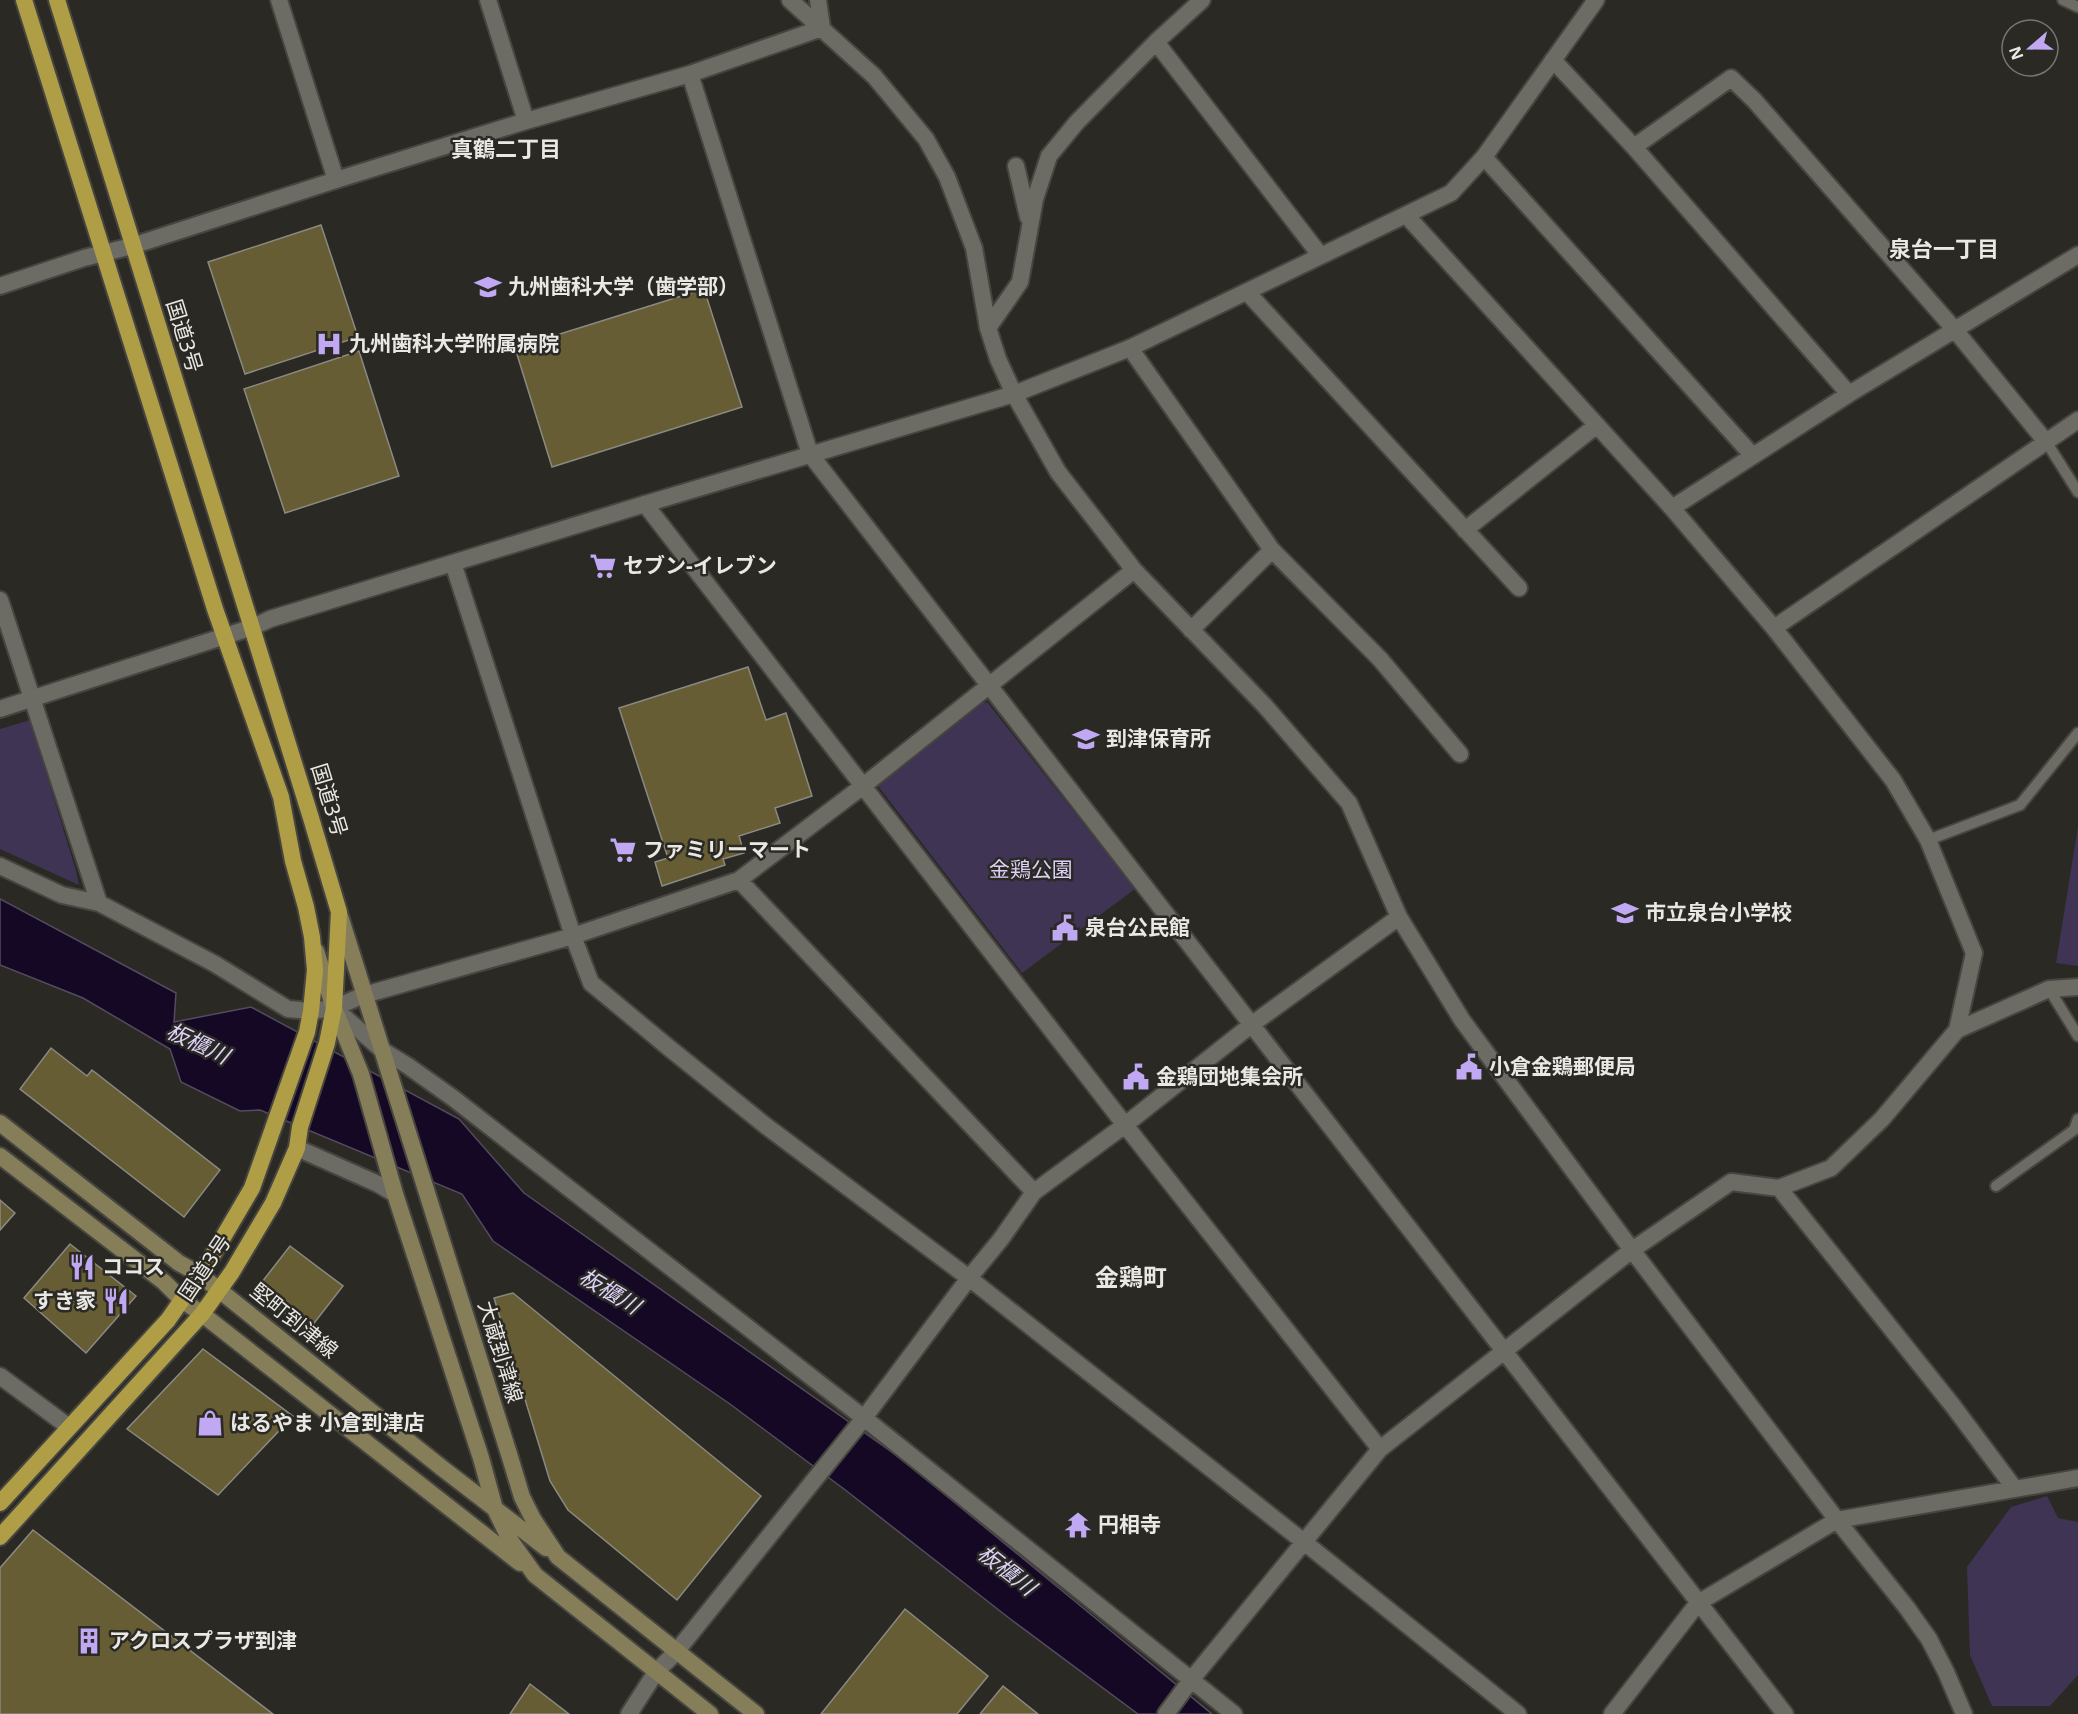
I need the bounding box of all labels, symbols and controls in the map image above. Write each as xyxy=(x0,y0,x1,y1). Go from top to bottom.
north arrow xyxy=(2000,18,2060,78)
text: N xyxy=(2003,43,2028,63)
district label: 真鶴二丁目 xyxy=(451,133,561,163)
district label: 泉台一丁目 xyxy=(1889,233,1999,263)
school or university icon: 九州歯科大学（歯学部） xyxy=(473,272,503,302)
place label: 九州歯科大学（歯学部） xyxy=(508,272,739,300)
street label: 国道3号 xyxy=(161,296,209,376)
hospital icon: 九州歯科大学附属病院 xyxy=(314,329,344,359)
place label: 九州歯科大学附属病院 xyxy=(349,329,559,357)
supermarket icon: セブン-イレブン xyxy=(588,551,618,581)
place label: セブン-イレブン xyxy=(623,551,777,579)
school or university icon: 到津保育所 xyxy=(1071,724,1101,754)
place label: 到津保育所 xyxy=(1106,724,1211,752)
street label: 国道3号 xyxy=(306,760,354,840)
supermarket icon: ファミリーマート xyxy=(608,835,638,865)
place label: ファミリーマート xyxy=(643,835,811,863)
park label: 金鶏公園 xyxy=(989,855,1073,883)
school or university icon: 市立泉台小学校 xyxy=(1610,898,1640,928)
place label: 市立泉台小学校 xyxy=(1645,898,1792,926)
public building icon: 泉台公民館 xyxy=(1050,913,1080,943)
place label: 泉台公民館 xyxy=(1085,913,1190,941)
water label: 板櫃川 xyxy=(162,1015,236,1070)
public building icon: 小倉金鶏郵便局 xyxy=(1454,1052,1484,1082)
place label: 小倉金鶏郵便局 xyxy=(1489,1052,1636,1080)
public building icon: 金鶏団地集会所 xyxy=(1121,1062,1151,1092)
place label: 金鶏団地集会所 xyxy=(1156,1062,1303,1090)
street label: 国道3号 xyxy=(172,1229,237,1306)
restaurant icon: ココス xyxy=(67,1252,97,1282)
place label: ココス xyxy=(102,1252,165,1280)
water label: 板櫃川 xyxy=(574,1260,648,1321)
district label: 金鶏町 xyxy=(1095,1260,1167,1293)
street label: 堅町到津線 xyxy=(245,1276,344,1364)
place label: すき家 xyxy=(33,1286,96,1314)
restaurant icon: すき家 xyxy=(101,1286,131,1316)
street label: 大蔵到津線 xyxy=(472,1297,530,1406)
shop icon: はるやま 小倉到津店 xyxy=(195,1408,225,1438)
place label: はるやま 小倉到津店 xyxy=(230,1408,424,1436)
temple icon: 円相寺 xyxy=(1063,1510,1093,1540)
place label: 円相寺 xyxy=(1098,1510,1161,1538)
water label: 板櫃川 xyxy=(972,1537,1044,1603)
building icon: アクロスプラザ到津 xyxy=(74,1626,104,1656)
place label: アクロスプラザ到津 xyxy=(109,1626,297,1654)

